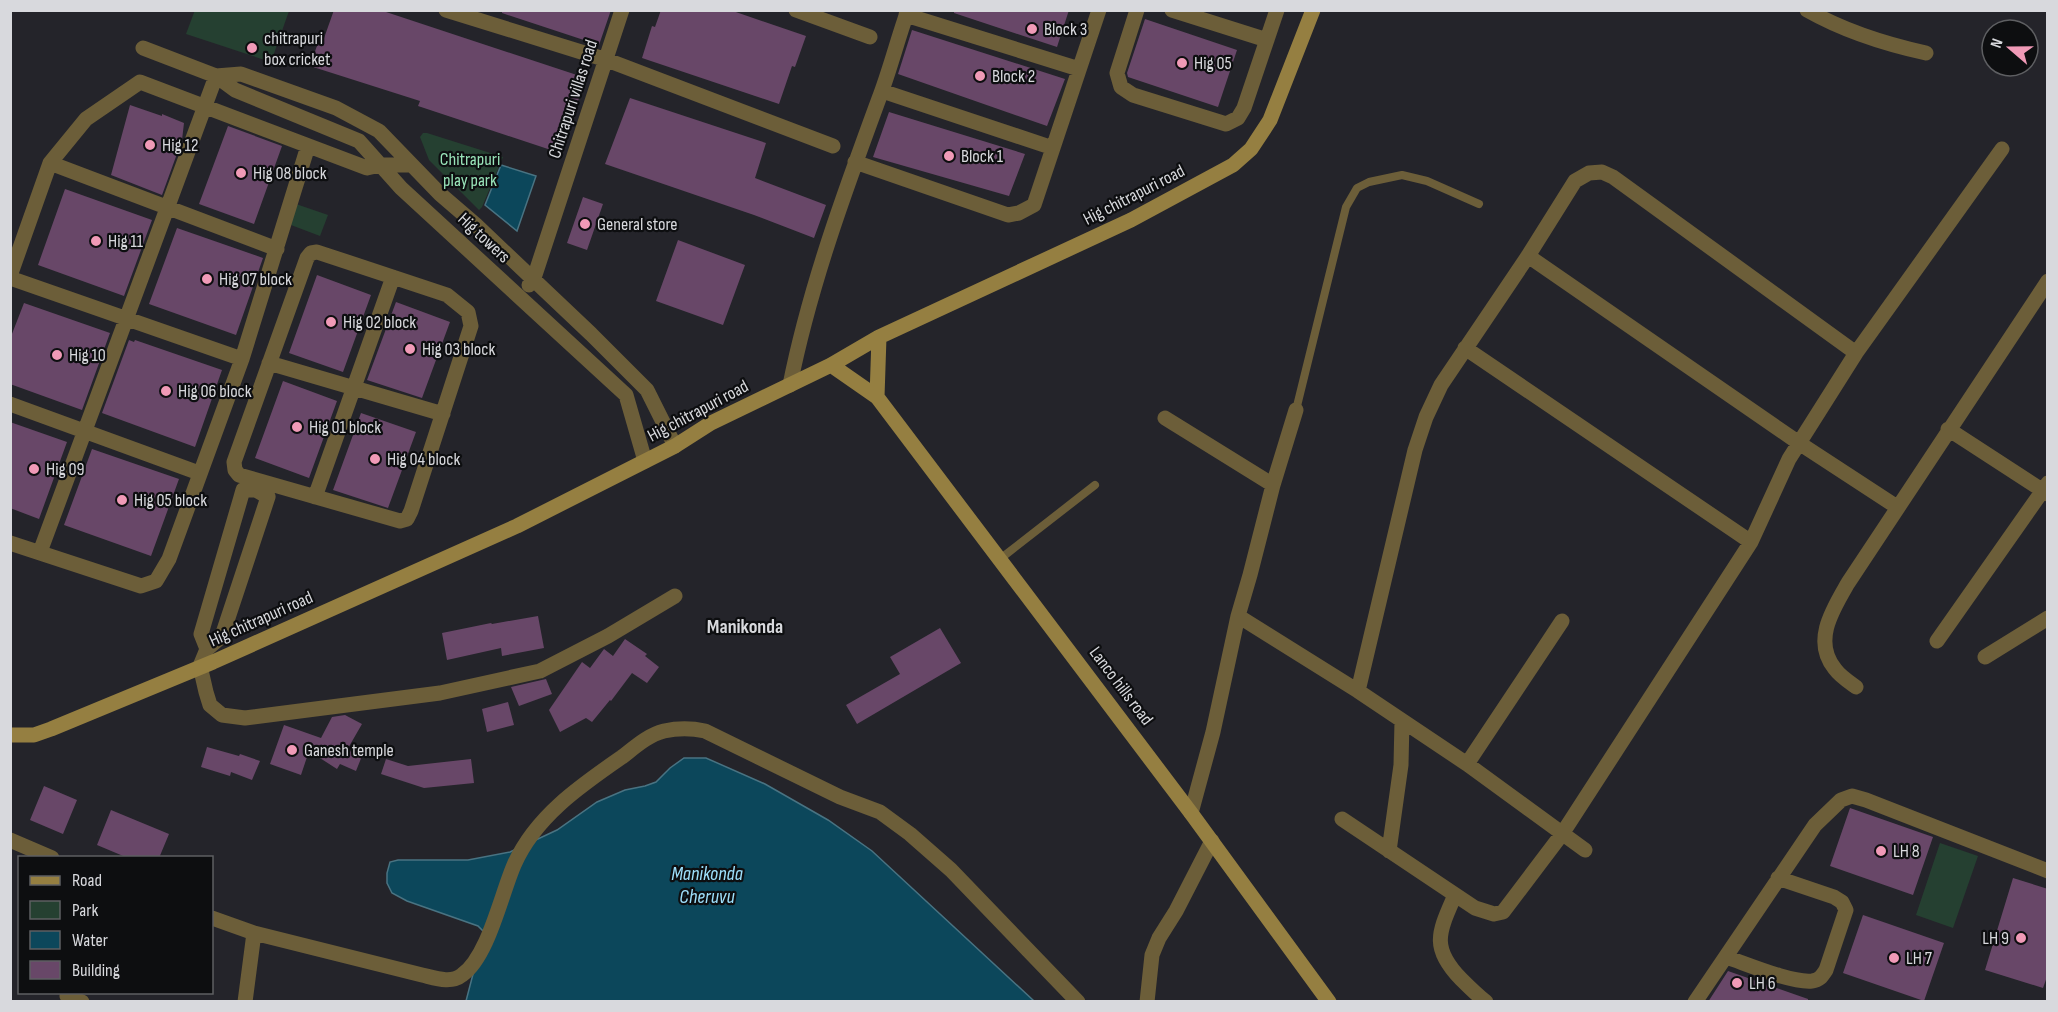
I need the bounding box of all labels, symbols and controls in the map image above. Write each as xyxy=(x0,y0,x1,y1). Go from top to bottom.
north arrow xyxy=(1980,18,2040,78)
place label: Block 3 xyxy=(1044,19,1087,40)
marker: Block 3 xyxy=(1025,22,1039,36)
place label: chitrapuri box cricket xyxy=(264,28,331,70)
text: N xyxy=(1987,36,2008,51)
street label: Chitrapuri villas road xyxy=(544,37,602,161)
marker: chitrapuri box cricket xyxy=(245,41,259,55)
place label: Hig 05 xyxy=(1194,53,1232,74)
marker: Hig 05 xyxy=(1175,56,1189,70)
place label: Block 2 xyxy=(992,66,1035,87)
marker: Block 2 xyxy=(973,69,987,83)
place label: Hig 12 xyxy=(162,135,198,156)
marker: Hig 12 xyxy=(143,138,157,152)
place label: Block 1 xyxy=(961,146,1004,167)
park label: Chitrapuri play park xyxy=(440,149,500,191)
marker: Block 1 xyxy=(942,149,956,163)
street label: Hig chitrapuri road xyxy=(1080,160,1188,230)
place label: Hig 08 block xyxy=(253,163,327,184)
marker: Hig 08 block xyxy=(234,166,248,180)
street label: Hig towers xyxy=(454,209,514,267)
place label: General store xyxy=(597,214,678,235)
marker: General store xyxy=(578,217,592,231)
place label: Hig 11 xyxy=(108,231,144,252)
marker: Hig 11 xyxy=(89,234,103,248)
place label: Hig 07 block xyxy=(219,269,292,290)
marker: Hig 07 block xyxy=(200,272,214,286)
place label: Hig 02 block xyxy=(343,312,416,333)
marker: Hig 02 block xyxy=(324,315,338,329)
place label: Hig 03 block xyxy=(422,339,495,360)
marker: Hig 03 block xyxy=(403,342,417,356)
place label: Hig 10 xyxy=(69,345,106,366)
marker: Hig 10 xyxy=(50,348,64,362)
street label: Hig chitrapuri road xyxy=(644,376,752,446)
place label: Hig 06 block xyxy=(178,381,252,402)
marker: Hig 06 block xyxy=(159,384,173,398)
place label: Hig 01 block xyxy=(309,417,381,438)
marker: Hig 01 block xyxy=(290,420,304,434)
place label: Hig 04 block xyxy=(387,449,460,470)
marker: Hig 04 block xyxy=(368,452,382,466)
place label: Hig 09 xyxy=(46,459,85,480)
marker: Hig 09 xyxy=(27,462,41,476)
place label: Hig 05 block xyxy=(134,490,207,511)
marker: Hig 05 block xyxy=(115,493,129,507)
street label: Hig chitrapuri road xyxy=(206,587,316,651)
district label: Manikonda xyxy=(707,615,783,639)
street label: Lanco hills road xyxy=(1085,643,1157,729)
place label: Ganesh temple xyxy=(304,740,394,761)
marker: Ganesh temple xyxy=(285,743,299,757)
place label: LH 8 xyxy=(1893,841,1920,862)
marker: LH 8 xyxy=(1874,844,1888,858)
legend xyxy=(18,856,213,994)
water label: Manikonda Cheruvu xyxy=(671,862,743,909)
text: Road xyxy=(72,870,102,891)
text: Park xyxy=(72,900,98,921)
place label: LH 9 xyxy=(1982,928,2009,949)
text: Water xyxy=(72,930,108,951)
marker: LH 9 xyxy=(2014,931,2028,945)
place label: LH 7 xyxy=(1906,948,1933,969)
marker: LH 7 xyxy=(1887,951,1901,965)
text: Building xyxy=(72,960,120,981)
place label: LH 6 xyxy=(1749,973,1776,994)
marker: LH 6 xyxy=(1730,976,1744,990)

